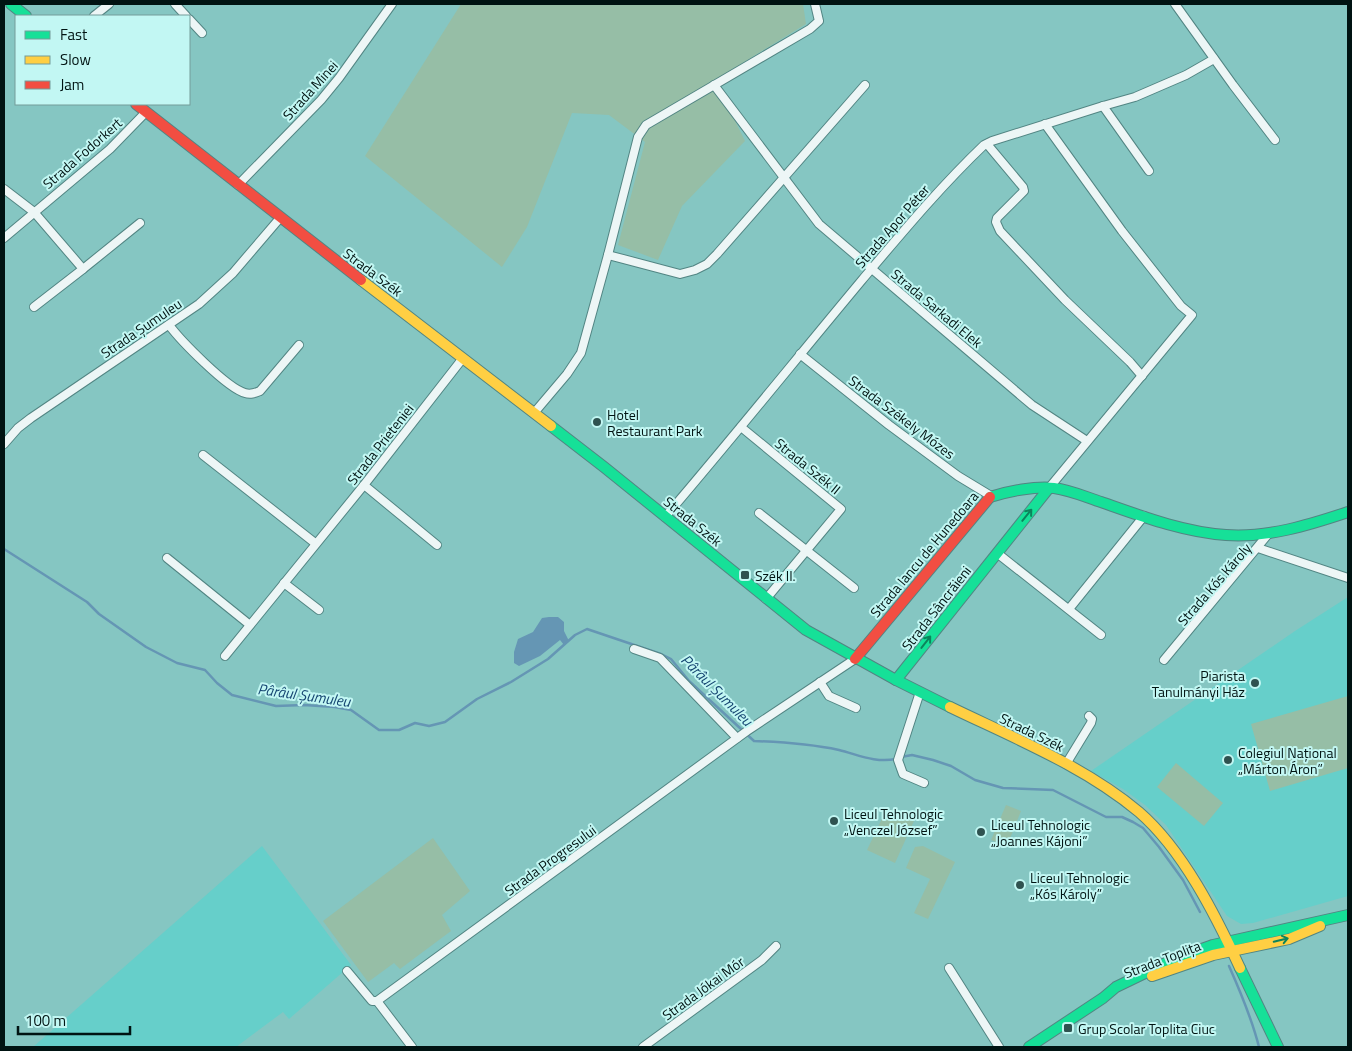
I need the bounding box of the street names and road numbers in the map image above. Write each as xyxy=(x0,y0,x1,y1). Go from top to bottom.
street label: Strada Minei xyxy=(277,55,343,125)
street label: Strada Fodorkert xyxy=(38,112,126,193)
street label: Strada Apor Péter xyxy=(850,179,934,272)
street label: Strada Szék xyxy=(339,243,407,301)
street label: Strada Sarkadi Elek xyxy=(887,264,987,353)
street label: Strada Șumuleu xyxy=(96,293,186,363)
street label: Strada Székely Mózes xyxy=(844,370,960,464)
street label: Strada Prieteniei xyxy=(342,399,418,489)
street label: Strada Szék II xyxy=(771,433,845,499)
street label: Strada Iancu de Hunedoara xyxy=(865,486,983,622)
street label: Strada Szék xyxy=(659,491,727,551)
street label: Strada Kós Károly xyxy=(1172,538,1256,630)
street label: Strada Sâncrăieni xyxy=(896,561,976,655)
street label: Strada Szék xyxy=(996,707,1068,757)
street label: Strada Progresului xyxy=(500,820,600,900)
street label: Strada Toplița xyxy=(1121,935,1203,983)
street label: Strada Jókai Mór xyxy=(658,951,748,1025)

